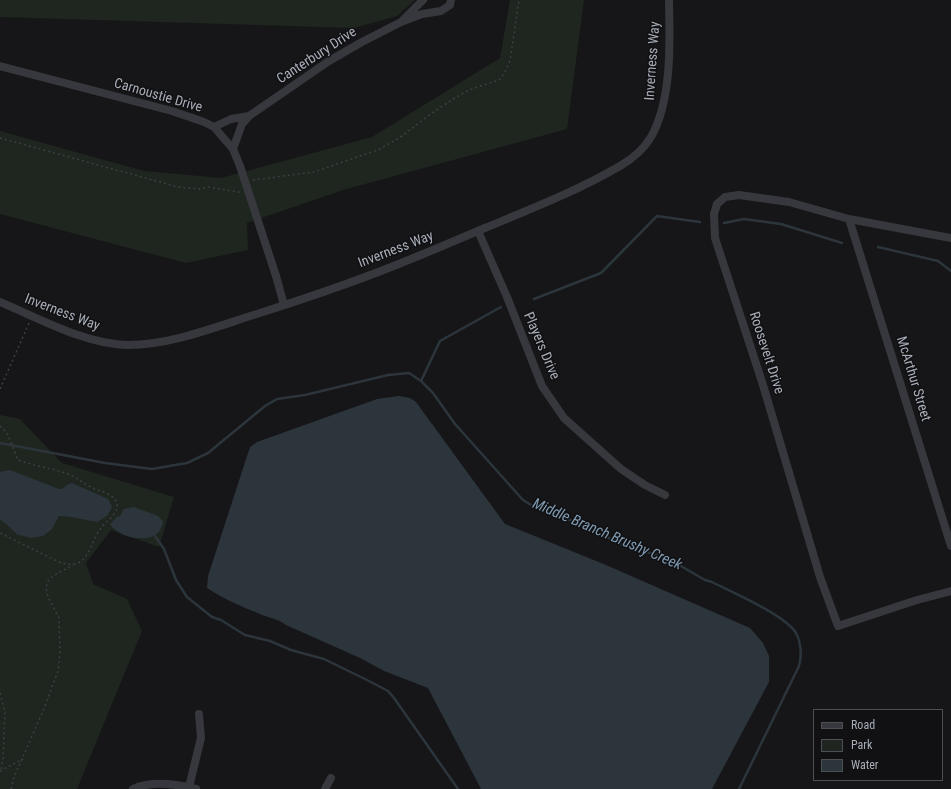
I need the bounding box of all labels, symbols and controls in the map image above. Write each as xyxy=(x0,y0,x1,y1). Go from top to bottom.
street label: Inverness Way xyxy=(642,21,664,101)
street label: Canterbury Drive xyxy=(274,24,360,88)
street label: Carnoustie Drive xyxy=(112,75,204,117)
street label: Inverness Way xyxy=(356,228,436,272)
street label: Inverness Way xyxy=(22,291,102,335)
street label: Players Drive xyxy=(519,310,563,382)
street label: Roosevelt Drive xyxy=(745,310,787,396)
street label: McArthur Street xyxy=(892,335,934,423)
water label: Middle Branch Brushy Creek xyxy=(529,495,685,575)
legend xyxy=(813,709,943,781)
text: Road xyxy=(851,718,875,732)
text: Park xyxy=(851,738,872,752)
text: Water xyxy=(851,758,879,772)

